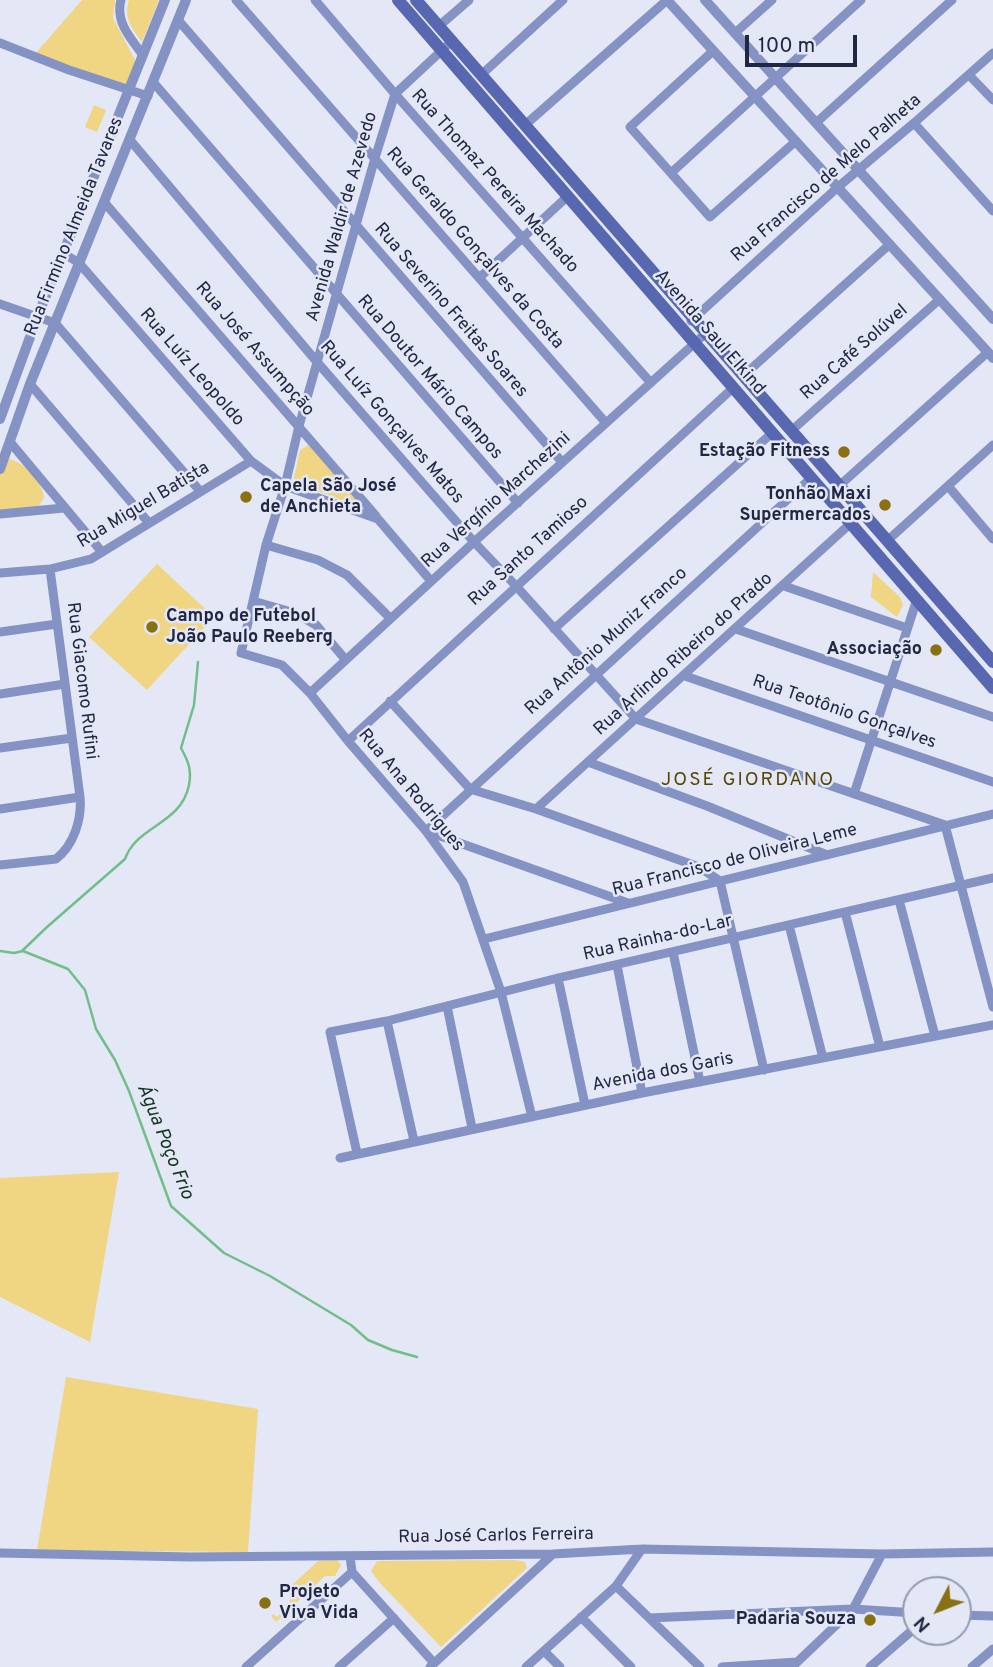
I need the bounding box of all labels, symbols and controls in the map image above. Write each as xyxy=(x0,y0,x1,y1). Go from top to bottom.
scale bar xyxy=(748,21,860,65)
text: 100 m xyxy=(758,33,815,60)
street label: Rua Thomaz Pereira Machado xyxy=(406,86,582,278)
street label: Rua Francisco de Melo Palheta xyxy=(728,91,926,267)
street label: Avenida Waldir de Azevedo xyxy=(303,110,383,324)
street label: Rua Firmino Almeida Tavares xyxy=(21,114,129,340)
street label: Rua Geraldo Gonçalves da Costa xyxy=(381,144,567,354)
street label: Rua Severino Freitas Soares xyxy=(368,219,532,403)
street label: Avenida Saul Elkind xyxy=(649,266,769,400)
street label: Rua José Assumpção xyxy=(190,278,318,422)
street label: Rua Doutor Mário Campos xyxy=(352,291,506,465)
street label: Rua Café Solúvel xyxy=(797,301,913,405)
street label: Rua Luíz Leopoldo xyxy=(134,305,248,431)
street label: Rua Luíz Gonçalves Matos xyxy=(314,337,468,509)
street label: Rua Vergínio Marchezini xyxy=(418,428,576,574)
place label: Estação Fitness xyxy=(699,441,830,463)
marker: Estação Fitness xyxy=(836,444,852,460)
street label: Rua Miguel Batista xyxy=(74,458,214,554)
place label: Capela São José de Anchieta xyxy=(260,476,396,518)
place label: Tonhão Maxi Supermercados xyxy=(739,484,871,526)
marker: Capela São José de Anchieta xyxy=(238,489,254,505)
street label: Rua Santo Tamioso xyxy=(465,492,593,612)
marker: Tonhão Maxi Supermercados xyxy=(877,497,893,513)
street label: Rua Antônio Muniz Franco xyxy=(521,563,693,721)
street label: Rua Arlindo Ribeiro do Prado xyxy=(590,569,778,741)
street label: Rua Giacomo Rufini xyxy=(61,601,101,761)
place label: Campo de Futebol João Paulo Reeberg xyxy=(166,606,333,648)
marker: Campo de Futebol João Paulo Reeberg xyxy=(144,619,160,635)
place label: Associação xyxy=(827,639,922,661)
marker: Associação xyxy=(928,642,944,658)
street label: Rua Teotônio Gonçalves xyxy=(749,671,939,755)
street label: Rua Ana Rodrigues xyxy=(352,725,468,857)
district label: JOSÉ GIORDANO xyxy=(663,770,833,792)
street label: Rua Francisco de Oliveira Leme xyxy=(610,820,860,902)
street label: Rua Rainha-do-Lar xyxy=(581,911,735,967)
street label: Avenida dos Garis xyxy=(591,1049,735,1097)
water label: Água Poço Frio xyxy=(131,1081,197,1203)
street label: Rua José Carlos Ferreira xyxy=(398,1524,594,1550)
north arrow xyxy=(902,1576,972,1646)
place label: Projeto Viva Vida xyxy=(279,1582,358,1624)
marker: Projeto Viva Vida xyxy=(257,1595,273,1611)
place label: Padaria Souza xyxy=(736,1609,856,1631)
text: N xyxy=(909,1611,936,1637)
marker: Padaria Souza xyxy=(862,1612,878,1628)

